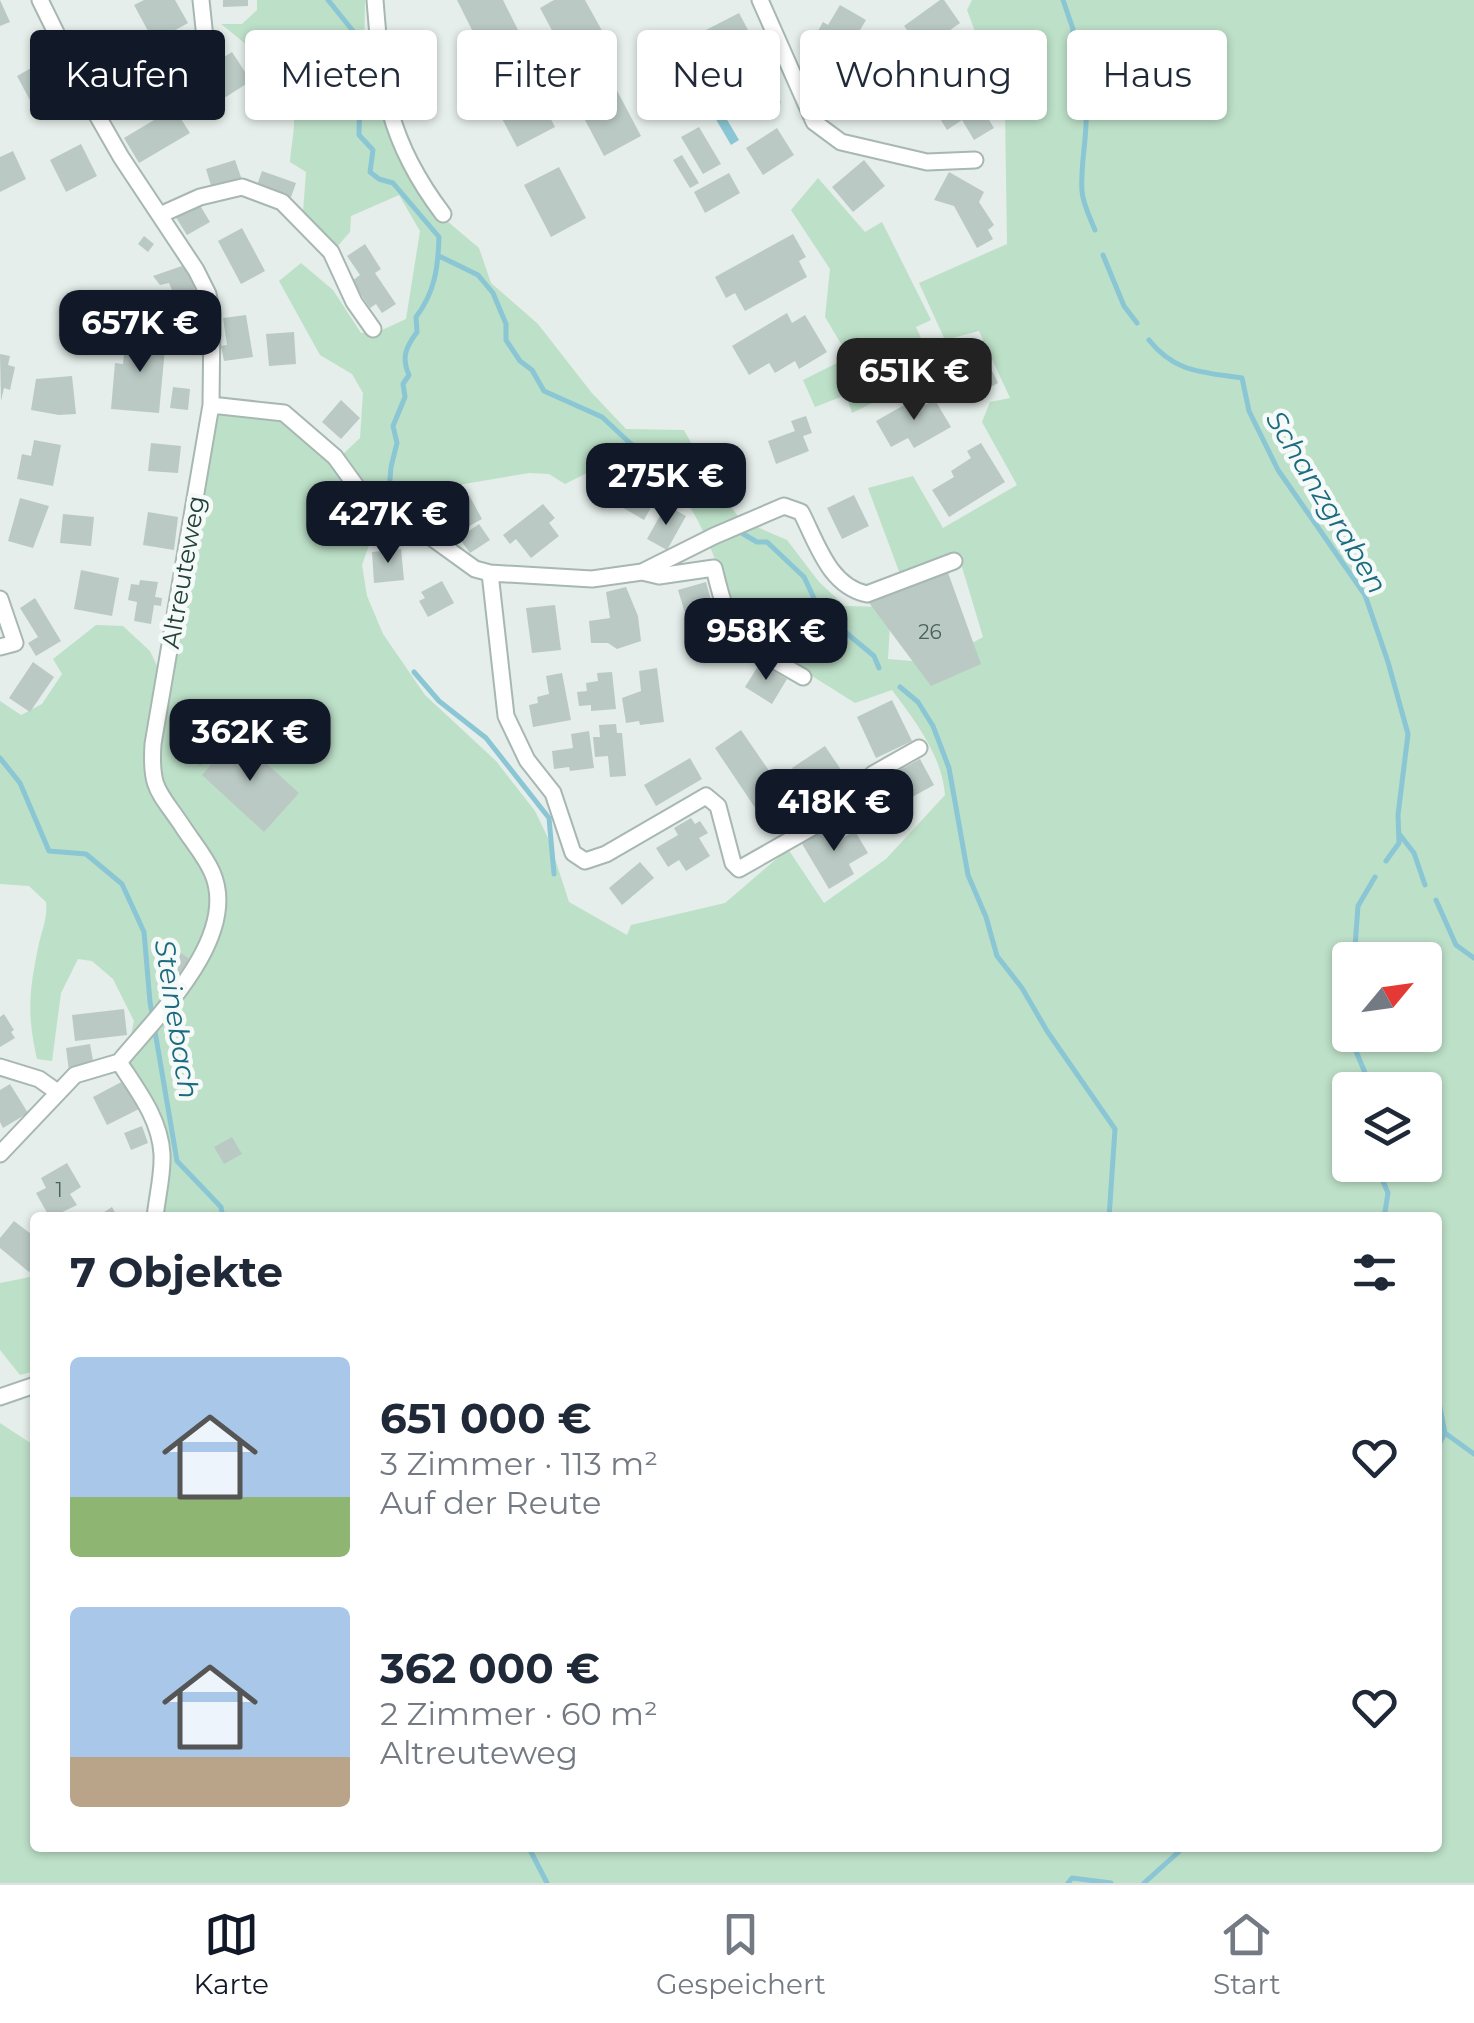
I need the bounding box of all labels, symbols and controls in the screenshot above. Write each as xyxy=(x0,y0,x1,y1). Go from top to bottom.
chip: Kaufen xyxy=(30,30,225,120)
chip: Mieten xyxy=(245,30,437,120)
chip: Filter xyxy=(457,30,617,120)
chip: Neu xyxy=(637,30,780,120)
chip: Wohnung xyxy=(800,30,1047,120)
chip: Haus xyxy=(1067,30,1227,120)
pin: 657K € xyxy=(59,290,221,375)
text: 657K € xyxy=(81,303,199,342)
pin: 651K € xyxy=(833,338,995,423)
text: 651K € xyxy=(859,351,969,390)
water label: Schanzgraben xyxy=(1259,404,1395,600)
pin: 275K € xyxy=(585,443,747,528)
text: 275K € xyxy=(608,456,724,495)
pin: 427K € xyxy=(307,481,469,566)
street label: Altreuteweg xyxy=(155,493,211,651)
text: 427K € xyxy=(328,494,448,533)
pin: 958K € xyxy=(685,598,847,683)
text: 958K € xyxy=(706,611,826,650)
house number: 26 xyxy=(918,620,942,644)
pin: 362K € xyxy=(169,699,331,784)
text: 362K € xyxy=(192,712,308,751)
pin: 418K € xyxy=(753,769,915,854)
text: 418K € xyxy=(777,782,891,821)
water label: Steinebach xyxy=(148,937,206,1101)
north arrow xyxy=(1332,942,1442,1052)
map controls xyxy=(1332,942,1442,1182)
button: layers xyxy=(1332,1072,1442,1182)
house number: 1 xyxy=(55,1178,63,1202)
icon: filters xyxy=(1347,1245,1402,1300)
text: 7 Objekte xyxy=(70,1246,283,1298)
text: 651 000 € xyxy=(380,1392,592,1444)
icon: home xyxy=(150,1397,270,1517)
icon: heart xyxy=(1347,1430,1402,1485)
text: 3 Zimmer · 113 m² xyxy=(380,1444,658,1483)
text: Auf der Reute xyxy=(380,1483,601,1522)
text: 362 000 € xyxy=(380,1642,600,1694)
icon: home xyxy=(150,1647,270,1767)
icon: heart xyxy=(1347,1680,1402,1735)
text: 2 Zimmer · 60 m² xyxy=(380,1694,658,1733)
text: Altreuteweg xyxy=(380,1733,578,1772)
tab: Karte xyxy=(193,1907,269,2001)
tab: Gespeichert xyxy=(656,1907,826,2001)
tab: Start xyxy=(1213,1907,1281,2001)

